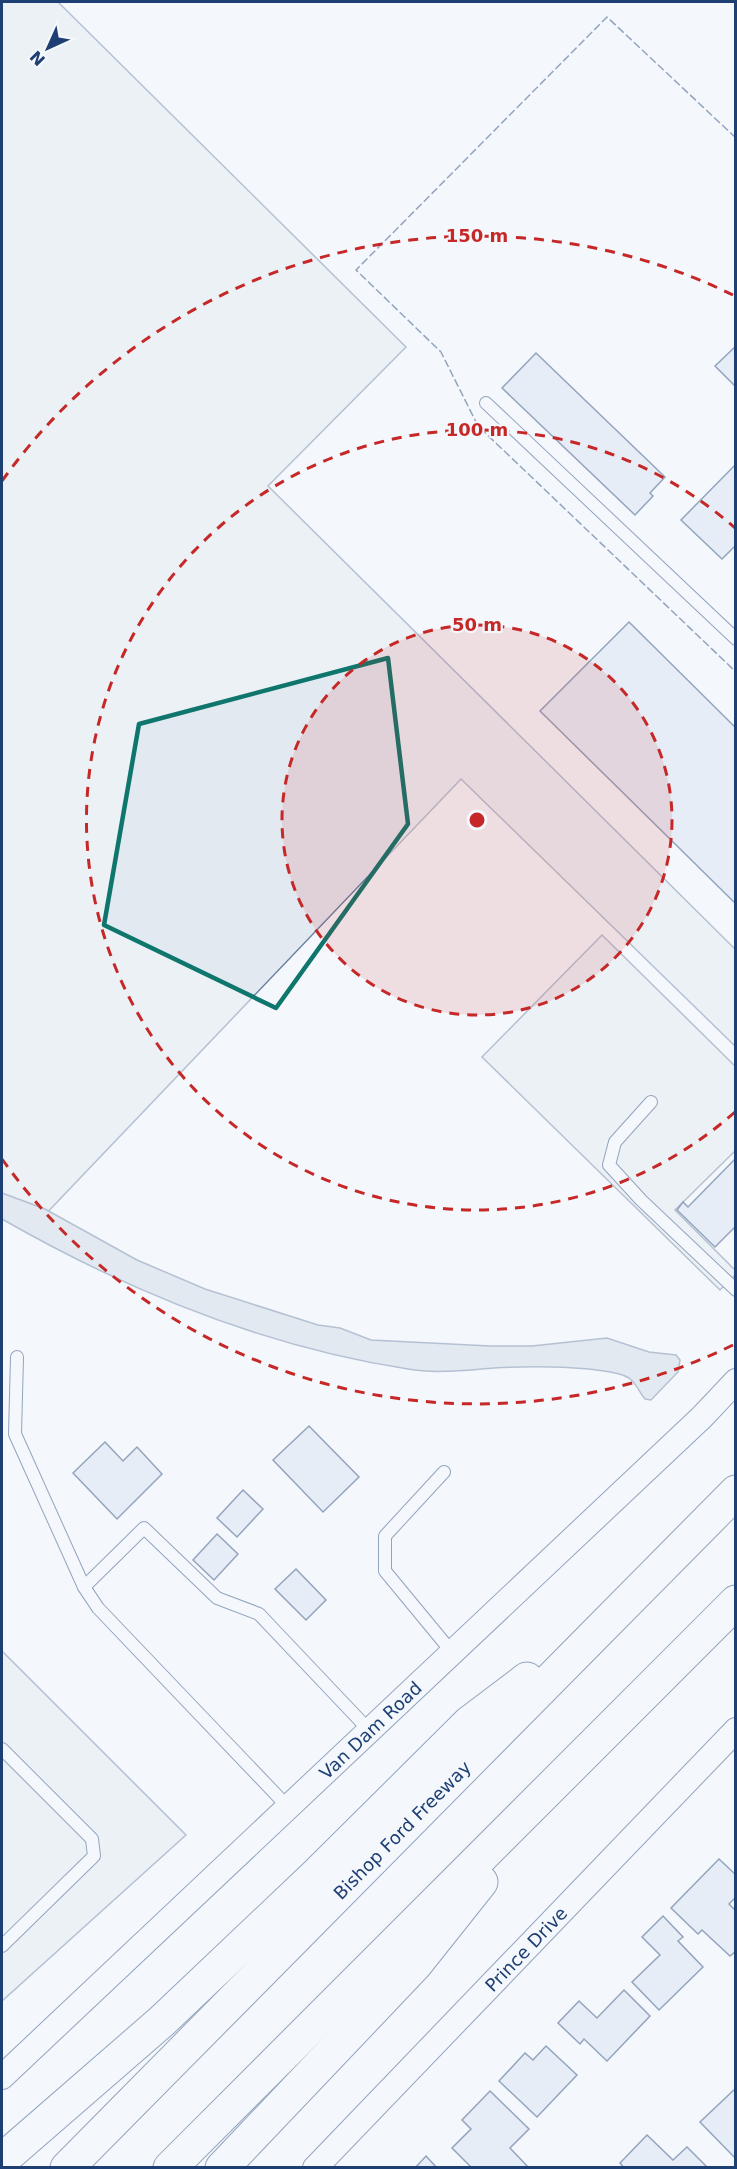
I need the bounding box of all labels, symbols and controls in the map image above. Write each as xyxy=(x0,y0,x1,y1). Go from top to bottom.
north arrow xyxy=(18,18,78,78)
text: N xyxy=(26,47,49,70)
text: 150 m xyxy=(446,225,508,246)
text: 100 m xyxy=(446,419,508,440)
text: 50 m xyxy=(452,614,502,635)
centre of rings xyxy=(467,810,487,830)
street label: Van Dam Road xyxy=(315,1677,426,1783)
street label: Bishop Ford Freeway xyxy=(329,1756,475,1903)
street label: Prince Drive xyxy=(480,1902,571,1995)

